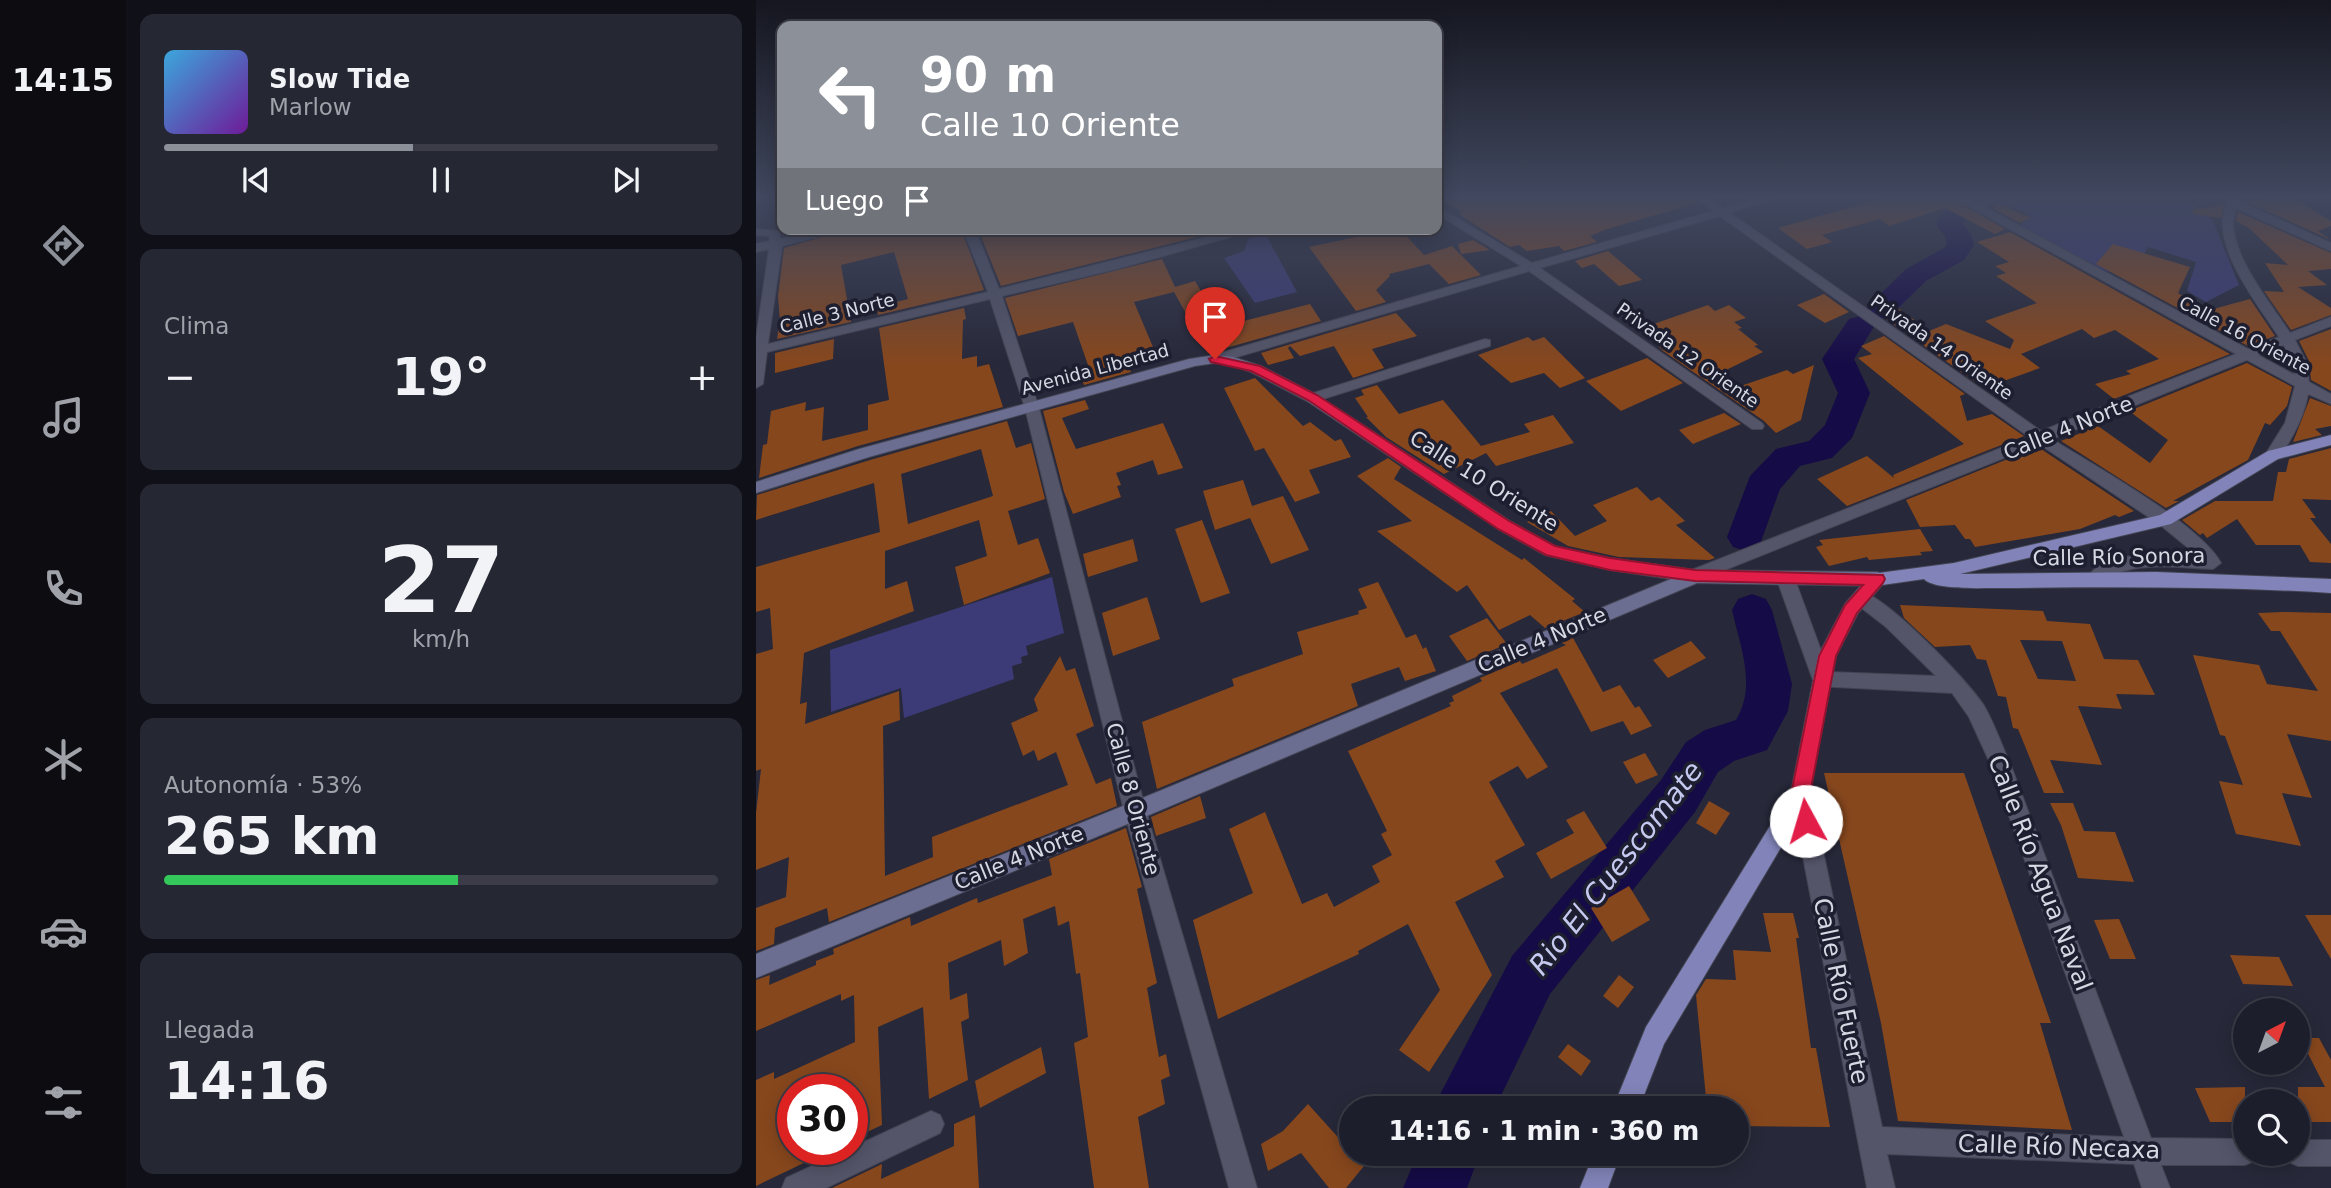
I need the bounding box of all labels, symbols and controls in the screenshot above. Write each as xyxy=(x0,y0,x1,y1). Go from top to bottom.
text: 90 m xyxy=(920,47,1056,104)
icon: left xyxy=(805,49,896,140)
text: 14:15 xyxy=(12,61,114,99)
text: Slow Tide xyxy=(269,64,410,94)
text: Marlow xyxy=(269,94,352,120)
text: Calle 10 Oriente xyxy=(920,106,1180,144)
icon: previous xyxy=(237,161,275,199)
icon: pause xyxy=(422,161,460,199)
icon: next xyxy=(607,161,645,199)
icon: arrive xyxy=(898,182,936,220)
text: Luego xyxy=(805,186,884,216)
icon: directions xyxy=(39,221,88,270)
pin xyxy=(1185,287,1245,359)
street label: Calle 3 Norte xyxy=(777,289,897,337)
street label: Privada 14 Oriente xyxy=(1867,290,2017,404)
street label: Calle 16 Oriente xyxy=(2176,291,2314,379)
icon: arrive xyxy=(1196,298,1234,336)
street label: Privada 12 Oriente xyxy=(1613,298,1763,412)
text: Clima xyxy=(164,313,229,339)
street label: Avenida Libertad xyxy=(1019,339,1171,399)
text: 19° xyxy=(392,347,490,407)
text: − xyxy=(164,355,196,399)
text: + xyxy=(686,355,718,399)
street label: Calle 4 Norte xyxy=(2000,391,2136,465)
icon: music xyxy=(39,393,88,442)
street label: Calle 10 Oriente xyxy=(1405,426,1563,536)
text: 27 xyxy=(378,528,504,633)
street label: Calle Río Sonora xyxy=(2033,543,2205,571)
icon: phone xyxy=(39,564,88,613)
street label: Calle 4 Norte xyxy=(1474,602,1610,678)
text: km/h xyxy=(412,626,470,652)
street label: Calle 8 Oriente xyxy=(1101,720,1165,878)
icon: climate xyxy=(39,735,88,784)
street label: Calle Río Agua Naval xyxy=(1982,751,2098,995)
water label: Rio El Cuescomate xyxy=(1522,755,1710,981)
text: Autonomía · 53% xyxy=(164,772,362,798)
position arrow xyxy=(1769,784,1843,858)
text: 265 km xyxy=(164,806,379,866)
street label: Calle 4 Norte xyxy=(951,821,1087,895)
street label: Calle Río Fuerte xyxy=(1808,895,1874,1087)
icon: car xyxy=(39,907,88,956)
north arrow xyxy=(2233,998,2310,1074)
map controls xyxy=(2233,998,2310,1166)
text: Llegada xyxy=(164,1017,255,1043)
text: 14:16 xyxy=(164,1051,330,1111)
speed limit sign: 30 xyxy=(777,1074,868,1165)
icon: filters xyxy=(39,1078,88,1127)
button: search xyxy=(2233,1089,2310,1166)
text: 14:16 · 1 min · 360 m xyxy=(1389,1116,1699,1146)
street label: Calle Río Necaxa xyxy=(1957,1129,2161,1165)

